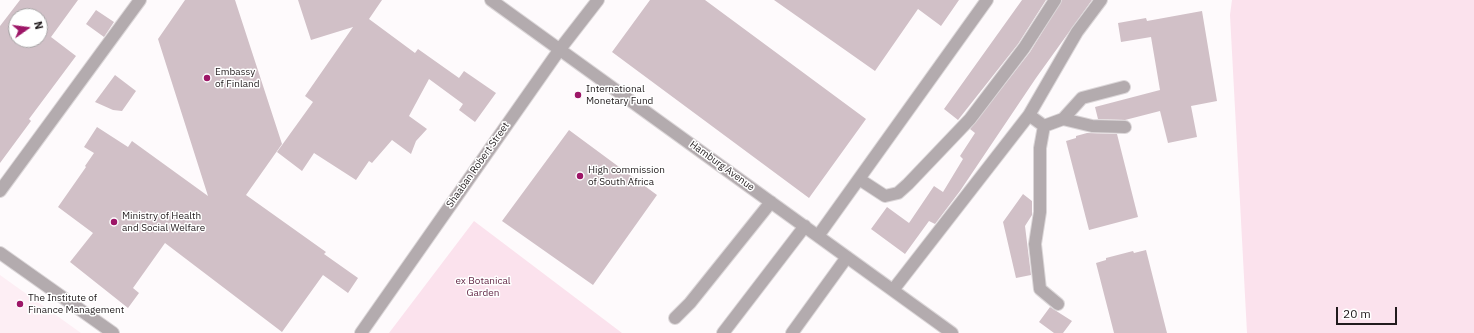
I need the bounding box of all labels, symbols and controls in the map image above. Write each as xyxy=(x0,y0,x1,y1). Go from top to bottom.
north arrow xyxy=(8,8,48,48)
text: N xyxy=(31,20,46,31)
place label: Embassy of Finland xyxy=(215,66,259,90)
marker: Embassy of Finland xyxy=(202,73,212,83)
place label: International Monetary Fund xyxy=(586,83,653,106)
marker: International Monetary Fund xyxy=(573,90,583,100)
street label: Shaaban Robert Street xyxy=(444,120,512,210)
street label: Hamburg Avenue xyxy=(687,138,757,194)
place label: High commission of South Africa xyxy=(588,164,665,188)
marker: High commission of South Africa xyxy=(575,171,585,181)
place label: Ministry of Health and Social Welfare xyxy=(122,210,205,234)
marker: Ministry of Health and Social Welfare xyxy=(109,217,119,227)
park label: ex Botanical Garden xyxy=(455,275,511,298)
place label: The Institute of Finance Management xyxy=(28,292,124,316)
marker: The Institute of Finance Management xyxy=(15,299,25,309)
scale bar xyxy=(1338,299,1399,325)
text: 20 m xyxy=(1343,306,1371,321)

